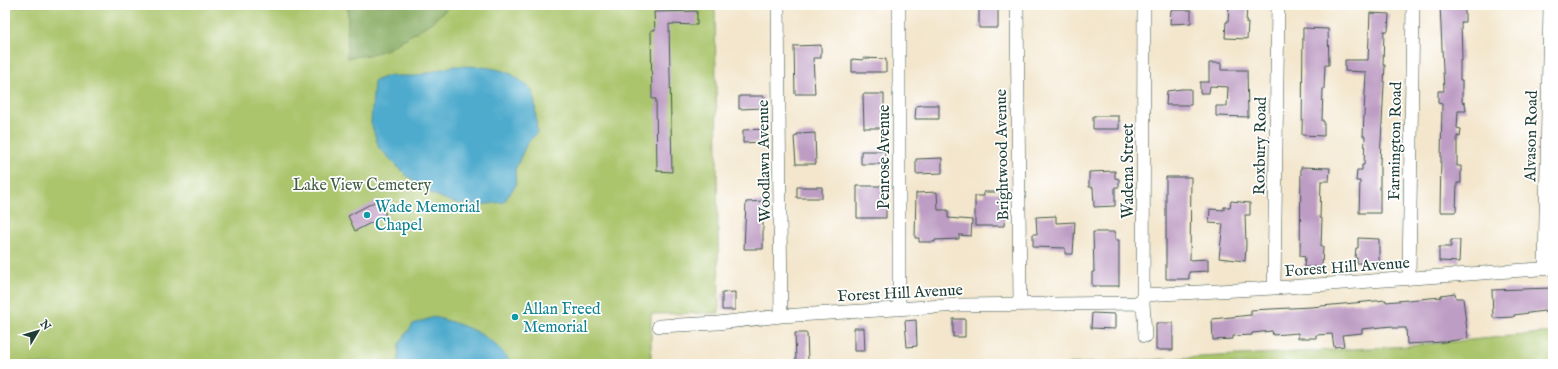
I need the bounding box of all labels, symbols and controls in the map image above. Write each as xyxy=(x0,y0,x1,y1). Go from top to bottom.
street label: Farmington Road xyxy=(1385,81,1407,201)
street label: Brightwood Avenue xyxy=(992,89,1014,221)
street label: Alvason Road xyxy=(1521,90,1543,183)
street label: Roxbury Road xyxy=(1250,96,1272,195)
street label: Woodlawn Avenue xyxy=(754,99,776,222)
street label: Penrose Avenue xyxy=(875,105,895,209)
street label: Wadena Street xyxy=(1119,123,1139,219)
park label: Lake View Cemetery xyxy=(293,176,431,196)
place label: Wade Memorial Chapel xyxy=(375,198,481,236)
marker: Wade Memorial Chapel xyxy=(362,210,372,220)
street label: Forest Hill Avenue xyxy=(1284,254,1410,282)
street label: Forest Hill Avenue xyxy=(837,281,963,307)
place label: Allan Freed Memorial xyxy=(522,300,601,338)
north arrow xyxy=(18,311,58,351)
marker: Allan Freed Memorial xyxy=(510,312,520,322)
text: N xyxy=(36,317,54,334)

